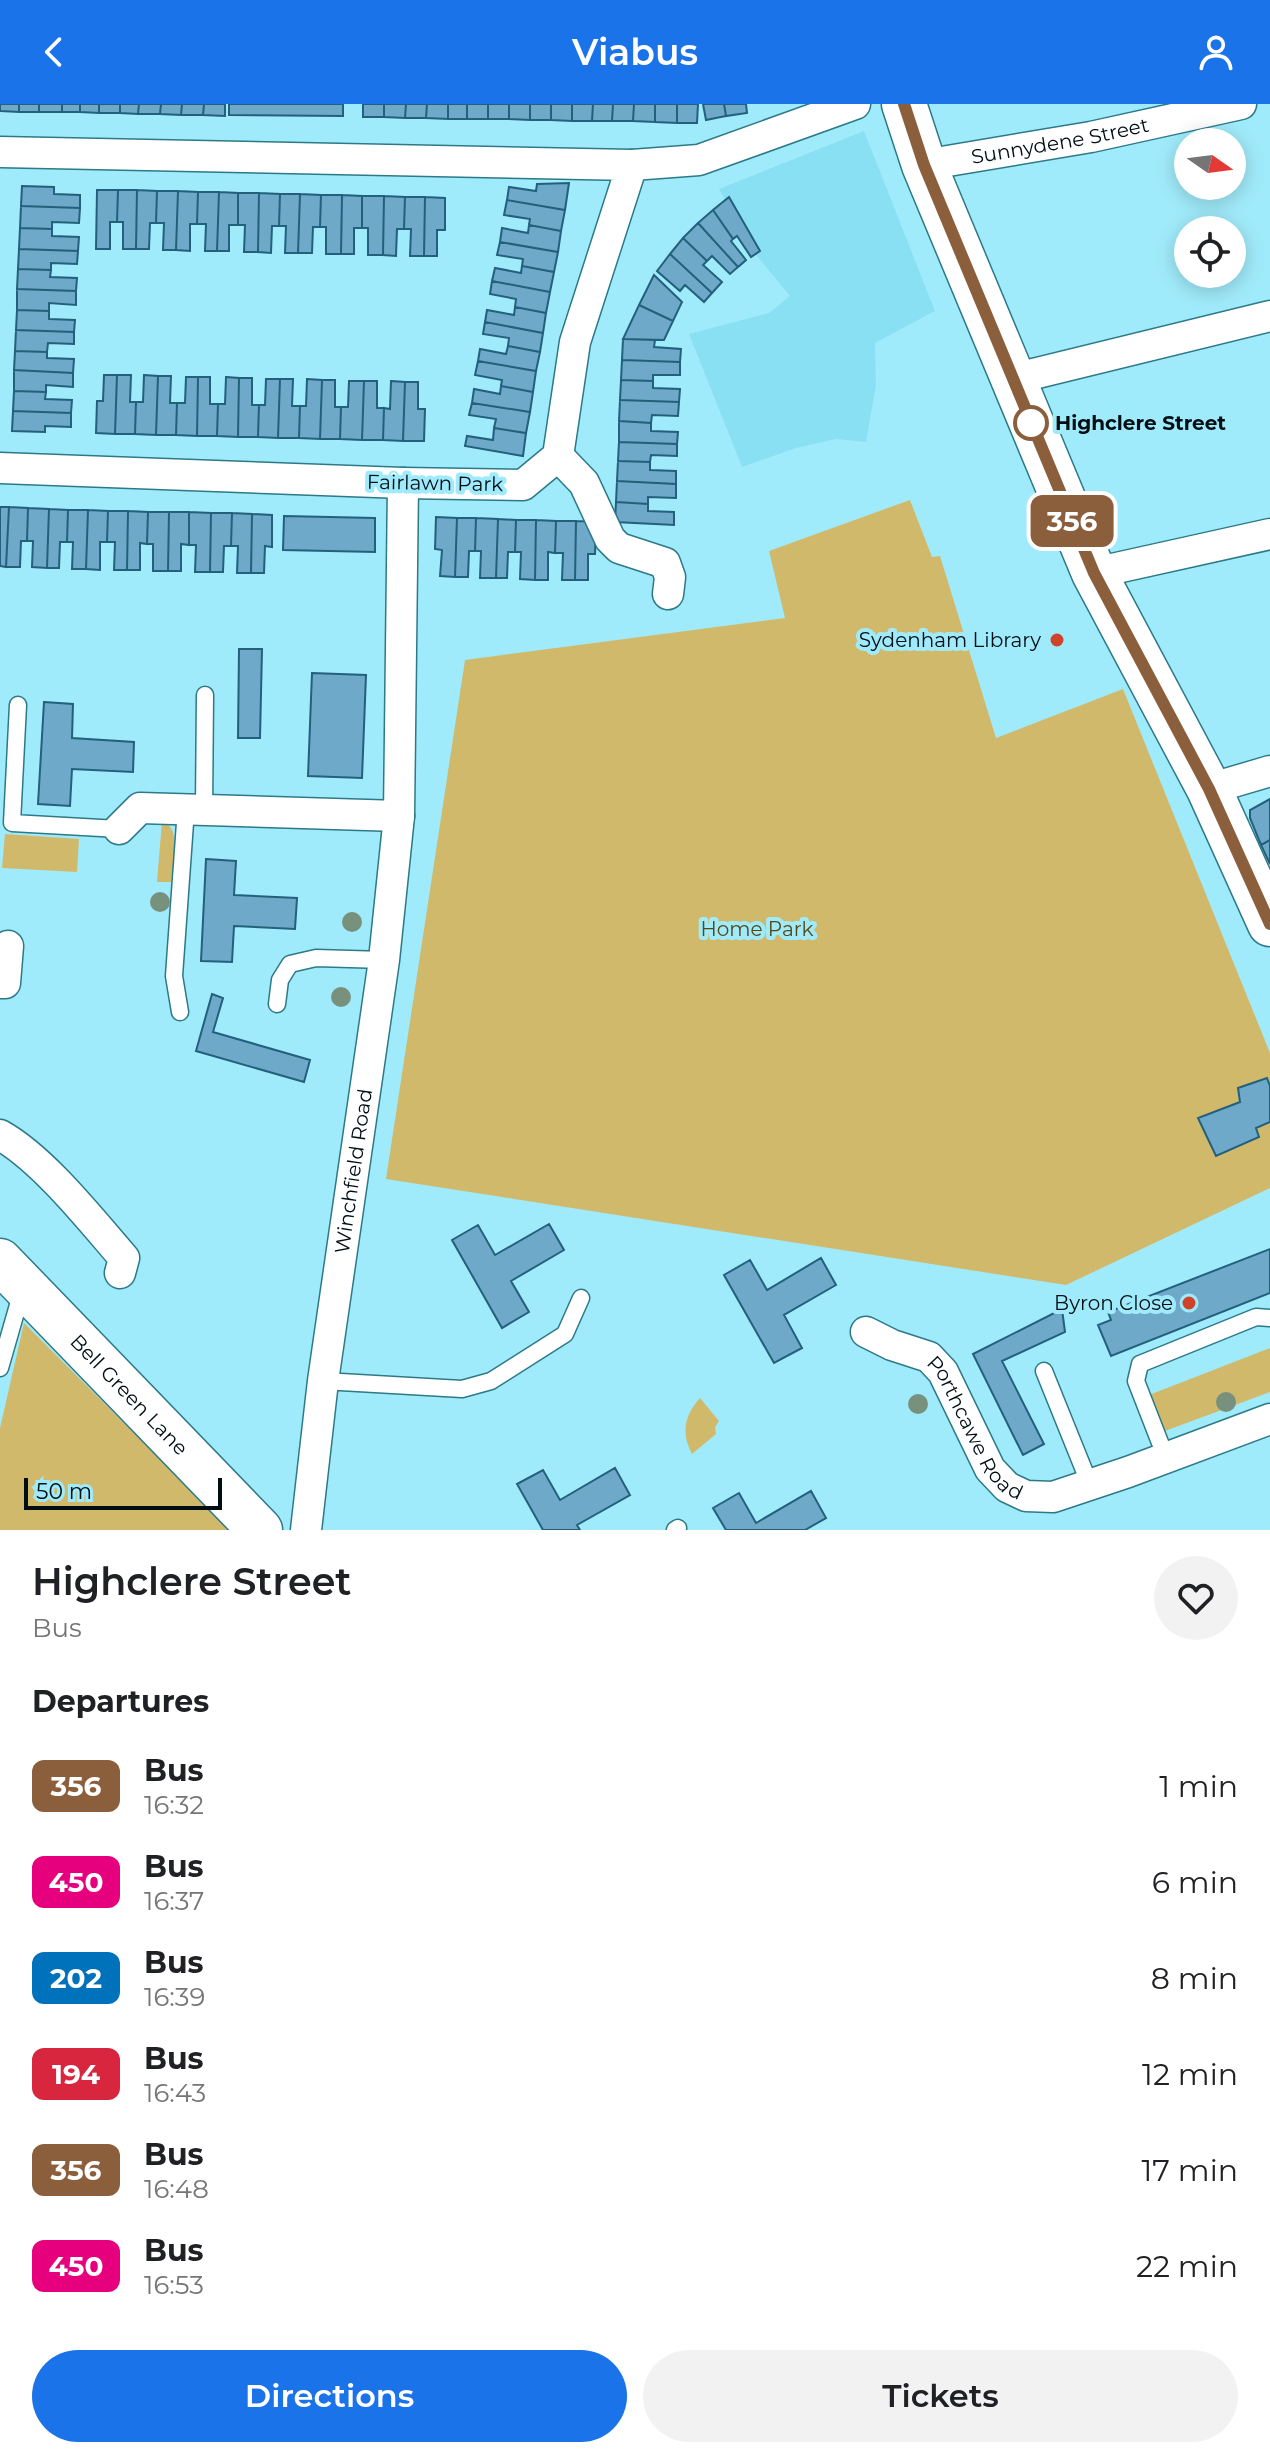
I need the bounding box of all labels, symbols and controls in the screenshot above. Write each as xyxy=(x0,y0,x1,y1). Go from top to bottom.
icon: back xyxy=(32,30,76,74)
text: Viabus xyxy=(572,30,698,74)
icon: person xyxy=(1194,30,1238,74)
street label: Sunnydene Street xyxy=(969,113,1151,169)
north arrow xyxy=(1174,128,1246,200)
map controls xyxy=(1174,128,1246,288)
button: locate xyxy=(1174,216,1246,288)
marker: Highclere Street xyxy=(1014,406,1048,440)
place label: Highclere Street xyxy=(1055,411,1226,435)
street label: Fairlawn Park xyxy=(367,470,503,496)
line badge: 356 xyxy=(1026,495,1118,547)
text: 356 xyxy=(1047,504,1097,538)
place label: Sydenham Library xyxy=(859,628,1041,652)
marker: Sydenham Library xyxy=(1048,631,1066,649)
park label: Home Park xyxy=(700,917,814,941)
street label: Winchfield Road xyxy=(330,1087,377,1255)
place label: Byron Close xyxy=(1054,1291,1173,1315)
marker: Byron Close xyxy=(1180,1294,1198,1312)
street label: Bell Green Lane xyxy=(66,1329,193,1460)
street label: Porthcawe Road xyxy=(922,1351,1027,1505)
scale bar xyxy=(24,1474,222,1510)
text: 50 m xyxy=(36,1478,92,1505)
button: heart xyxy=(1154,1556,1238,1640)
text: Highclere Street xyxy=(32,1558,351,1605)
text: Bus xyxy=(32,1612,82,1644)
text: Departures xyxy=(32,1683,209,1720)
text: Bus xyxy=(144,1752,204,1789)
text: 1 min xyxy=(1159,1768,1238,1805)
text: 356 xyxy=(51,1769,101,1803)
text: 16:32 xyxy=(144,1789,204,1821)
text: Bus xyxy=(144,1848,204,1885)
text: 6 min xyxy=(1152,1864,1238,1901)
text: 450 xyxy=(49,1865,103,1899)
text: 16:37 xyxy=(144,1885,204,1917)
text: Bus xyxy=(144,1944,204,1981)
text: 8 min xyxy=(1151,1960,1238,1997)
text: 202 xyxy=(50,1961,102,1995)
text: 16:39 xyxy=(144,1981,205,2013)
text: Bus xyxy=(144,2040,204,2077)
text: 12 min xyxy=(1142,2056,1238,2093)
text: 194 xyxy=(52,2057,100,2091)
text: 16:43 xyxy=(144,2077,206,2109)
text: Bus xyxy=(144,2136,204,2173)
text: 17 min xyxy=(1141,2152,1238,2189)
text: 356 xyxy=(51,2153,101,2187)
text: 16:48 xyxy=(144,2173,209,2205)
text: Bus xyxy=(144,2232,204,2269)
text: 22 min xyxy=(1136,2248,1238,2285)
text: 450 xyxy=(49,2249,103,2283)
text: 16:53 xyxy=(144,2269,204,2301)
button: Directions xyxy=(32,2350,627,2442)
button: Tickets xyxy=(643,2350,1238,2442)

